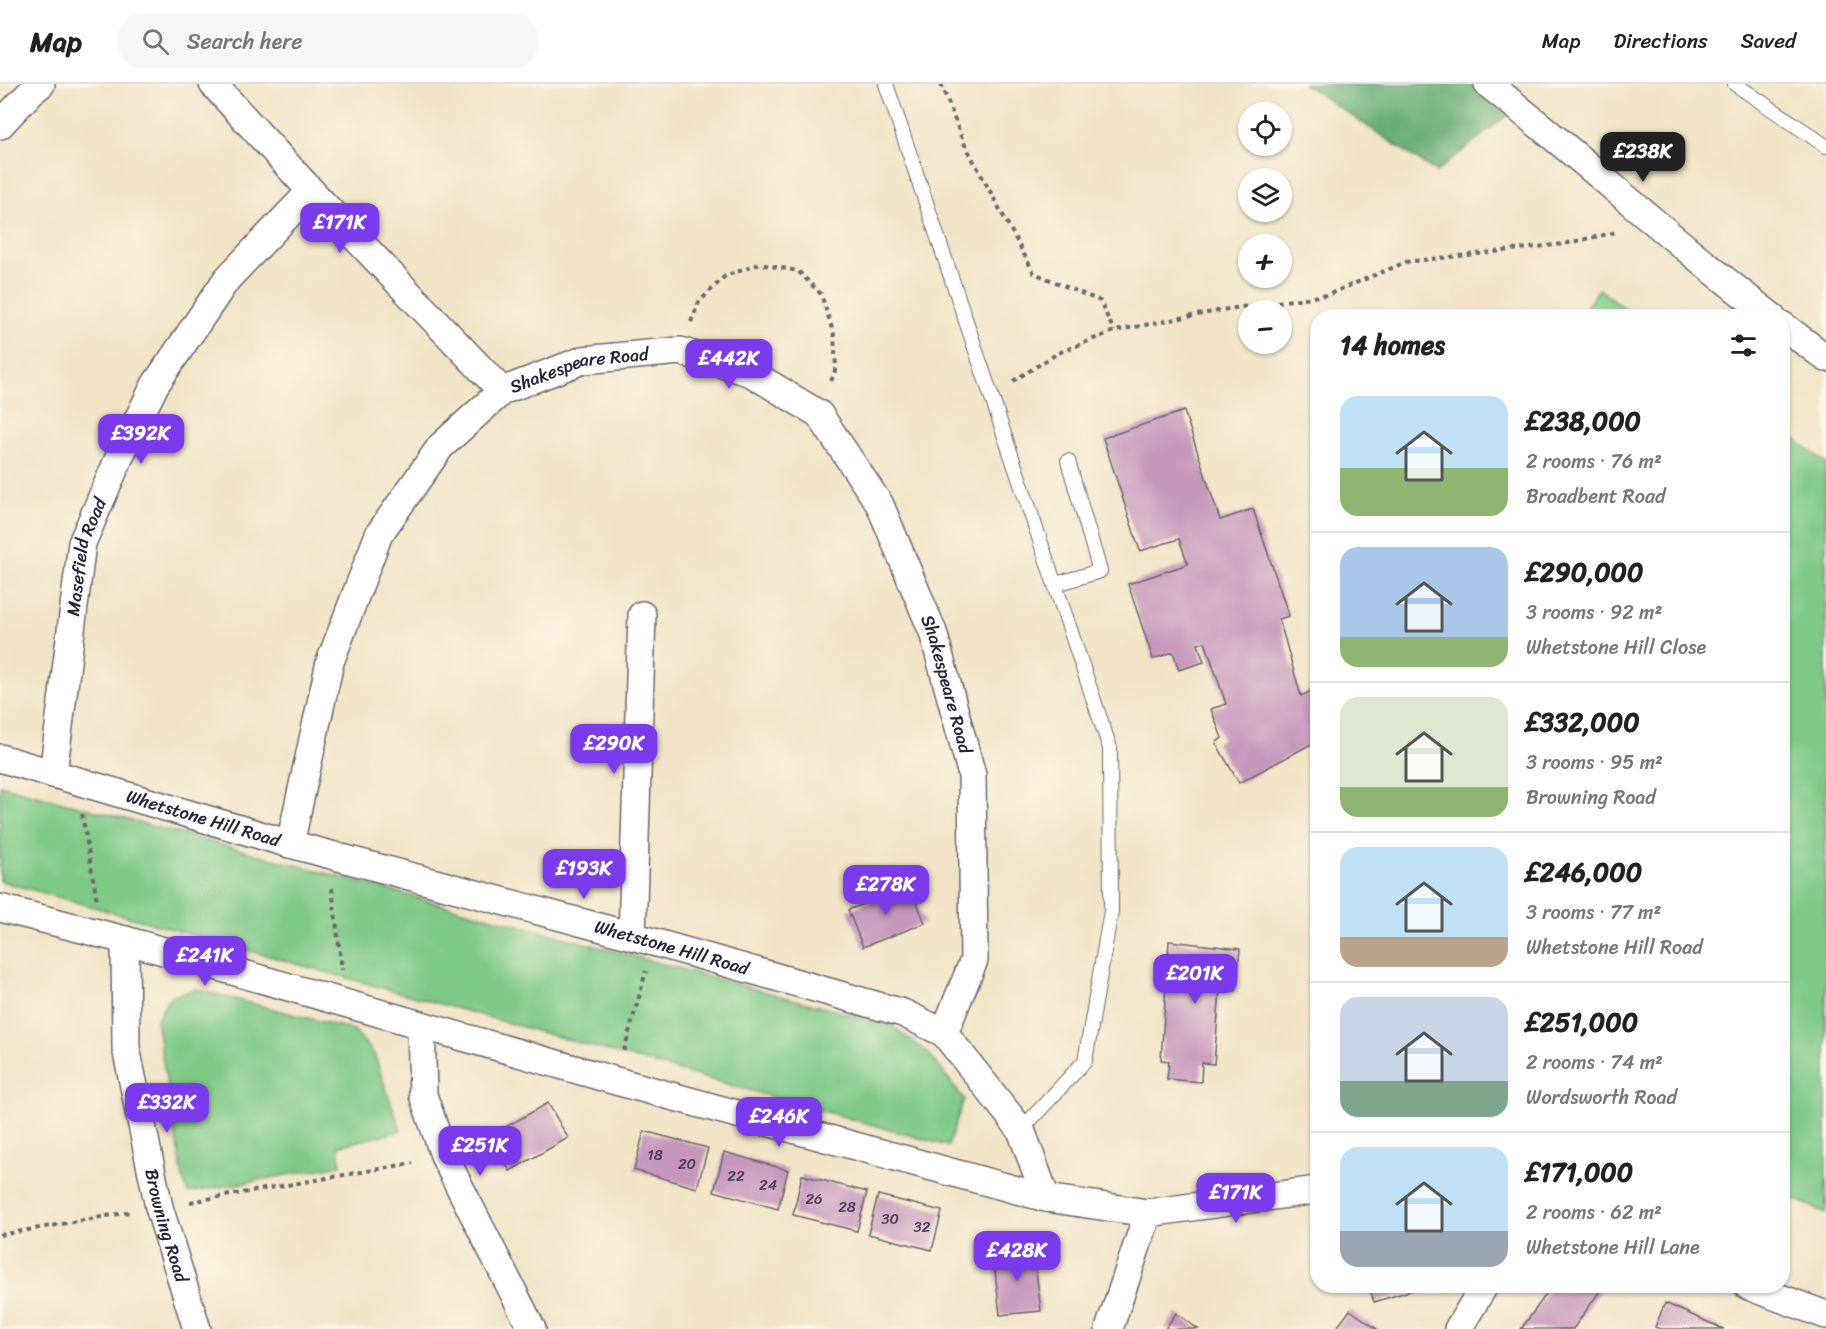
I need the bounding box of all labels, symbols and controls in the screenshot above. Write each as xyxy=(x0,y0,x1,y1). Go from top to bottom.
search box xyxy=(118,14,538,68)
text: Map xyxy=(30,17,82,66)
text: Search here xyxy=(187,22,303,61)
text: Map xyxy=(1542,22,1580,60)
text: Directions xyxy=(1613,22,1708,60)
text: Saved xyxy=(1741,22,1796,60)
icon: search xyxy=(139,25,172,58)
map controls xyxy=(1238,102,1292,354)
button: locate xyxy=(1238,102,1292,156)
pin: £238K xyxy=(1601,132,1685,183)
text: £238K xyxy=(1614,134,1672,169)
button: layers xyxy=(1238,168,1292,222)
pin: £171K xyxy=(298,203,382,254)
text: £171K xyxy=(314,205,366,240)
button: + xyxy=(1238,234,1292,288)
button: − xyxy=(1238,300,1292,354)
text: 14 homes xyxy=(1340,322,1445,368)
icon: filters xyxy=(1727,329,1760,362)
street label: Shakespeare Road xyxy=(505,338,651,403)
pin: £442K xyxy=(687,339,771,390)
text: £442K xyxy=(699,341,759,376)
text: £238,000 xyxy=(1526,398,1641,444)
pin: £392K xyxy=(99,414,183,465)
text: £392K xyxy=(112,416,170,451)
icon: home xyxy=(1388,420,1460,492)
text: 2 rooms · 76 m² xyxy=(1526,444,1662,479)
text: Broadbent Road xyxy=(1526,479,1665,514)
street label: Masefield Road xyxy=(57,491,116,618)
text: £290,000 xyxy=(1526,549,1643,595)
icon: home xyxy=(1388,571,1460,643)
text: 3 rooms · 92 m² xyxy=(1526,595,1662,630)
street label: Shakespeare Road xyxy=(911,609,982,759)
text: Whetstone Hill Close xyxy=(1526,630,1706,665)
text: £332,000 xyxy=(1526,699,1640,745)
icon: home xyxy=(1388,721,1460,793)
pin: £290K xyxy=(572,724,656,775)
text: £290K xyxy=(584,726,644,761)
text: 3 rooms · 95 m² xyxy=(1526,745,1663,780)
street label: Whetstone Hill Road xyxy=(122,780,286,857)
text: Browning Road xyxy=(1526,780,1656,815)
pin: £193K xyxy=(542,849,626,900)
text: £246,000 xyxy=(1526,849,1642,895)
text: £193K xyxy=(557,851,611,886)
pin: £278K xyxy=(844,865,928,916)
text: £278K xyxy=(857,867,915,902)
icon: home xyxy=(1388,871,1460,943)
text: 3 rooms · 77 m² xyxy=(1526,895,1661,930)
street label: Whetstone Hill Road xyxy=(591,911,754,985)
text: Whetstone Hill Road xyxy=(1526,930,1703,965)
pin: £241K xyxy=(163,936,247,987)
text: £241K xyxy=(177,938,233,973)
pin: £201K xyxy=(1153,954,1237,1005)
text: £201K xyxy=(1167,956,1223,991)
text: £251,000 xyxy=(1526,999,1638,1045)
icon: home xyxy=(1388,1021,1460,1093)
text: 2 rooms · 74 m² xyxy=(1526,1045,1663,1080)
text: Wordsworth Road xyxy=(1526,1080,1677,1115)
pin: £332K xyxy=(125,1083,209,1134)
text: £332K xyxy=(139,1085,195,1120)
pin: £246K xyxy=(737,1097,821,1148)
text: £246K xyxy=(750,1099,808,1134)
pin: £251K xyxy=(438,1126,522,1177)
text: £251K xyxy=(452,1128,508,1163)
house number: 18 xyxy=(647,1142,663,1168)
text: £171,000 xyxy=(1526,1149,1633,1195)
house number: 20 xyxy=(678,1151,696,1177)
house number: 22 xyxy=(727,1163,745,1189)
street label: Browning Road xyxy=(135,1166,198,1288)
icon: home xyxy=(1388,1171,1460,1243)
house number: 24 xyxy=(759,1172,777,1198)
pin: £171K xyxy=(1194,1173,1278,1224)
text: £171K xyxy=(1210,1175,1262,1210)
house number: 26 xyxy=(805,1186,823,1212)
house number: 28 xyxy=(838,1194,856,1220)
text: 2 rooms · 62 m² xyxy=(1526,1195,1662,1230)
house number: 30 xyxy=(881,1206,899,1232)
house number: 32 xyxy=(914,1214,931,1240)
text: Whetstone Hill Lane xyxy=(1526,1230,1700,1265)
pin: £428K xyxy=(975,1231,1059,1282)
text: £428K xyxy=(988,1233,1046,1268)

